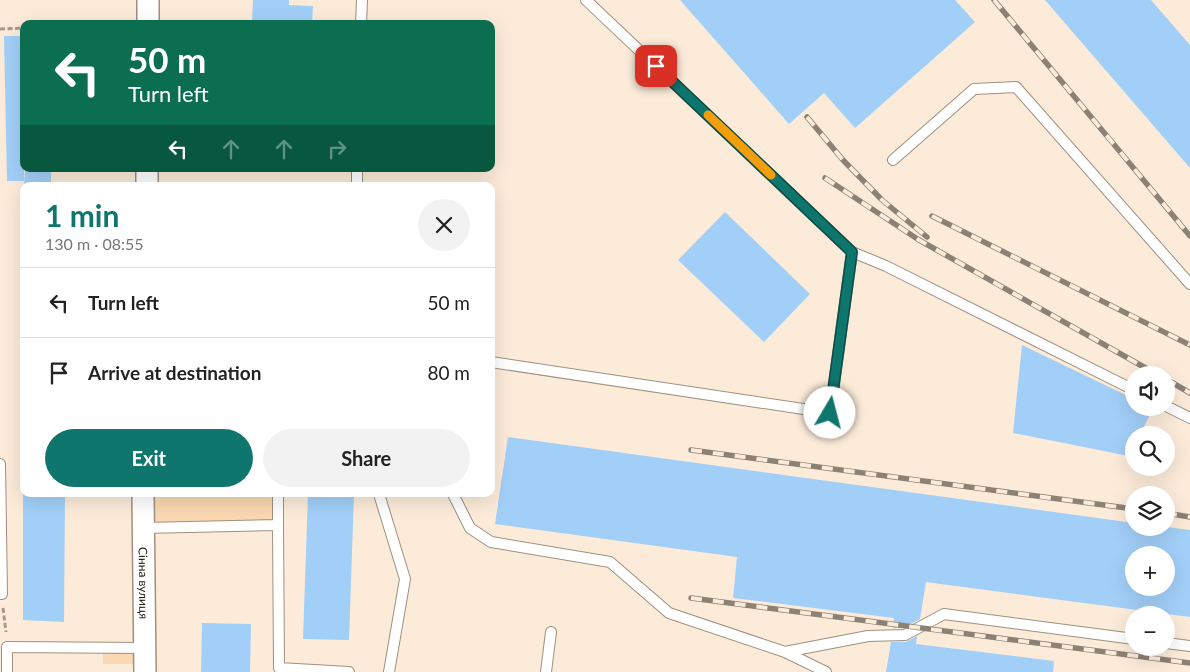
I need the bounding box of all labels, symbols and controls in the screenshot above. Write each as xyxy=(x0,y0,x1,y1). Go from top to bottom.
text: 50 m xyxy=(128,38,206,80)
icon: left xyxy=(45,40,110,105)
pin xyxy=(635,45,677,87)
icon: arrive xyxy=(642,52,670,80)
text: Turn left xyxy=(128,80,209,107)
icon: left xyxy=(164,135,192,163)
icon: ahead xyxy=(217,135,245,163)
icon: ahead xyxy=(270,135,298,163)
icon: right xyxy=(323,135,351,163)
text: 1 min xyxy=(45,197,119,233)
button: close xyxy=(418,199,470,251)
text: 130 m · 08:55 xyxy=(45,234,144,253)
icon: left xyxy=(45,289,73,317)
text: Turn left xyxy=(88,291,159,314)
text: 50 m xyxy=(427,291,470,314)
icon: arrive xyxy=(45,359,73,387)
text: Arrive at destination xyxy=(88,361,261,384)
text: 80 m xyxy=(427,361,470,384)
map controls xyxy=(1125,366,1175,656)
button: sound xyxy=(1125,366,1175,416)
position arrow xyxy=(803,386,855,438)
button: search xyxy=(1125,426,1175,476)
button: Exit xyxy=(45,429,253,487)
button: Share xyxy=(263,429,470,487)
button: layers xyxy=(1125,486,1175,536)
button: + xyxy=(1125,546,1175,596)
street label: Сінна вулиця xyxy=(136,547,152,619)
button: − xyxy=(1125,606,1175,656)

